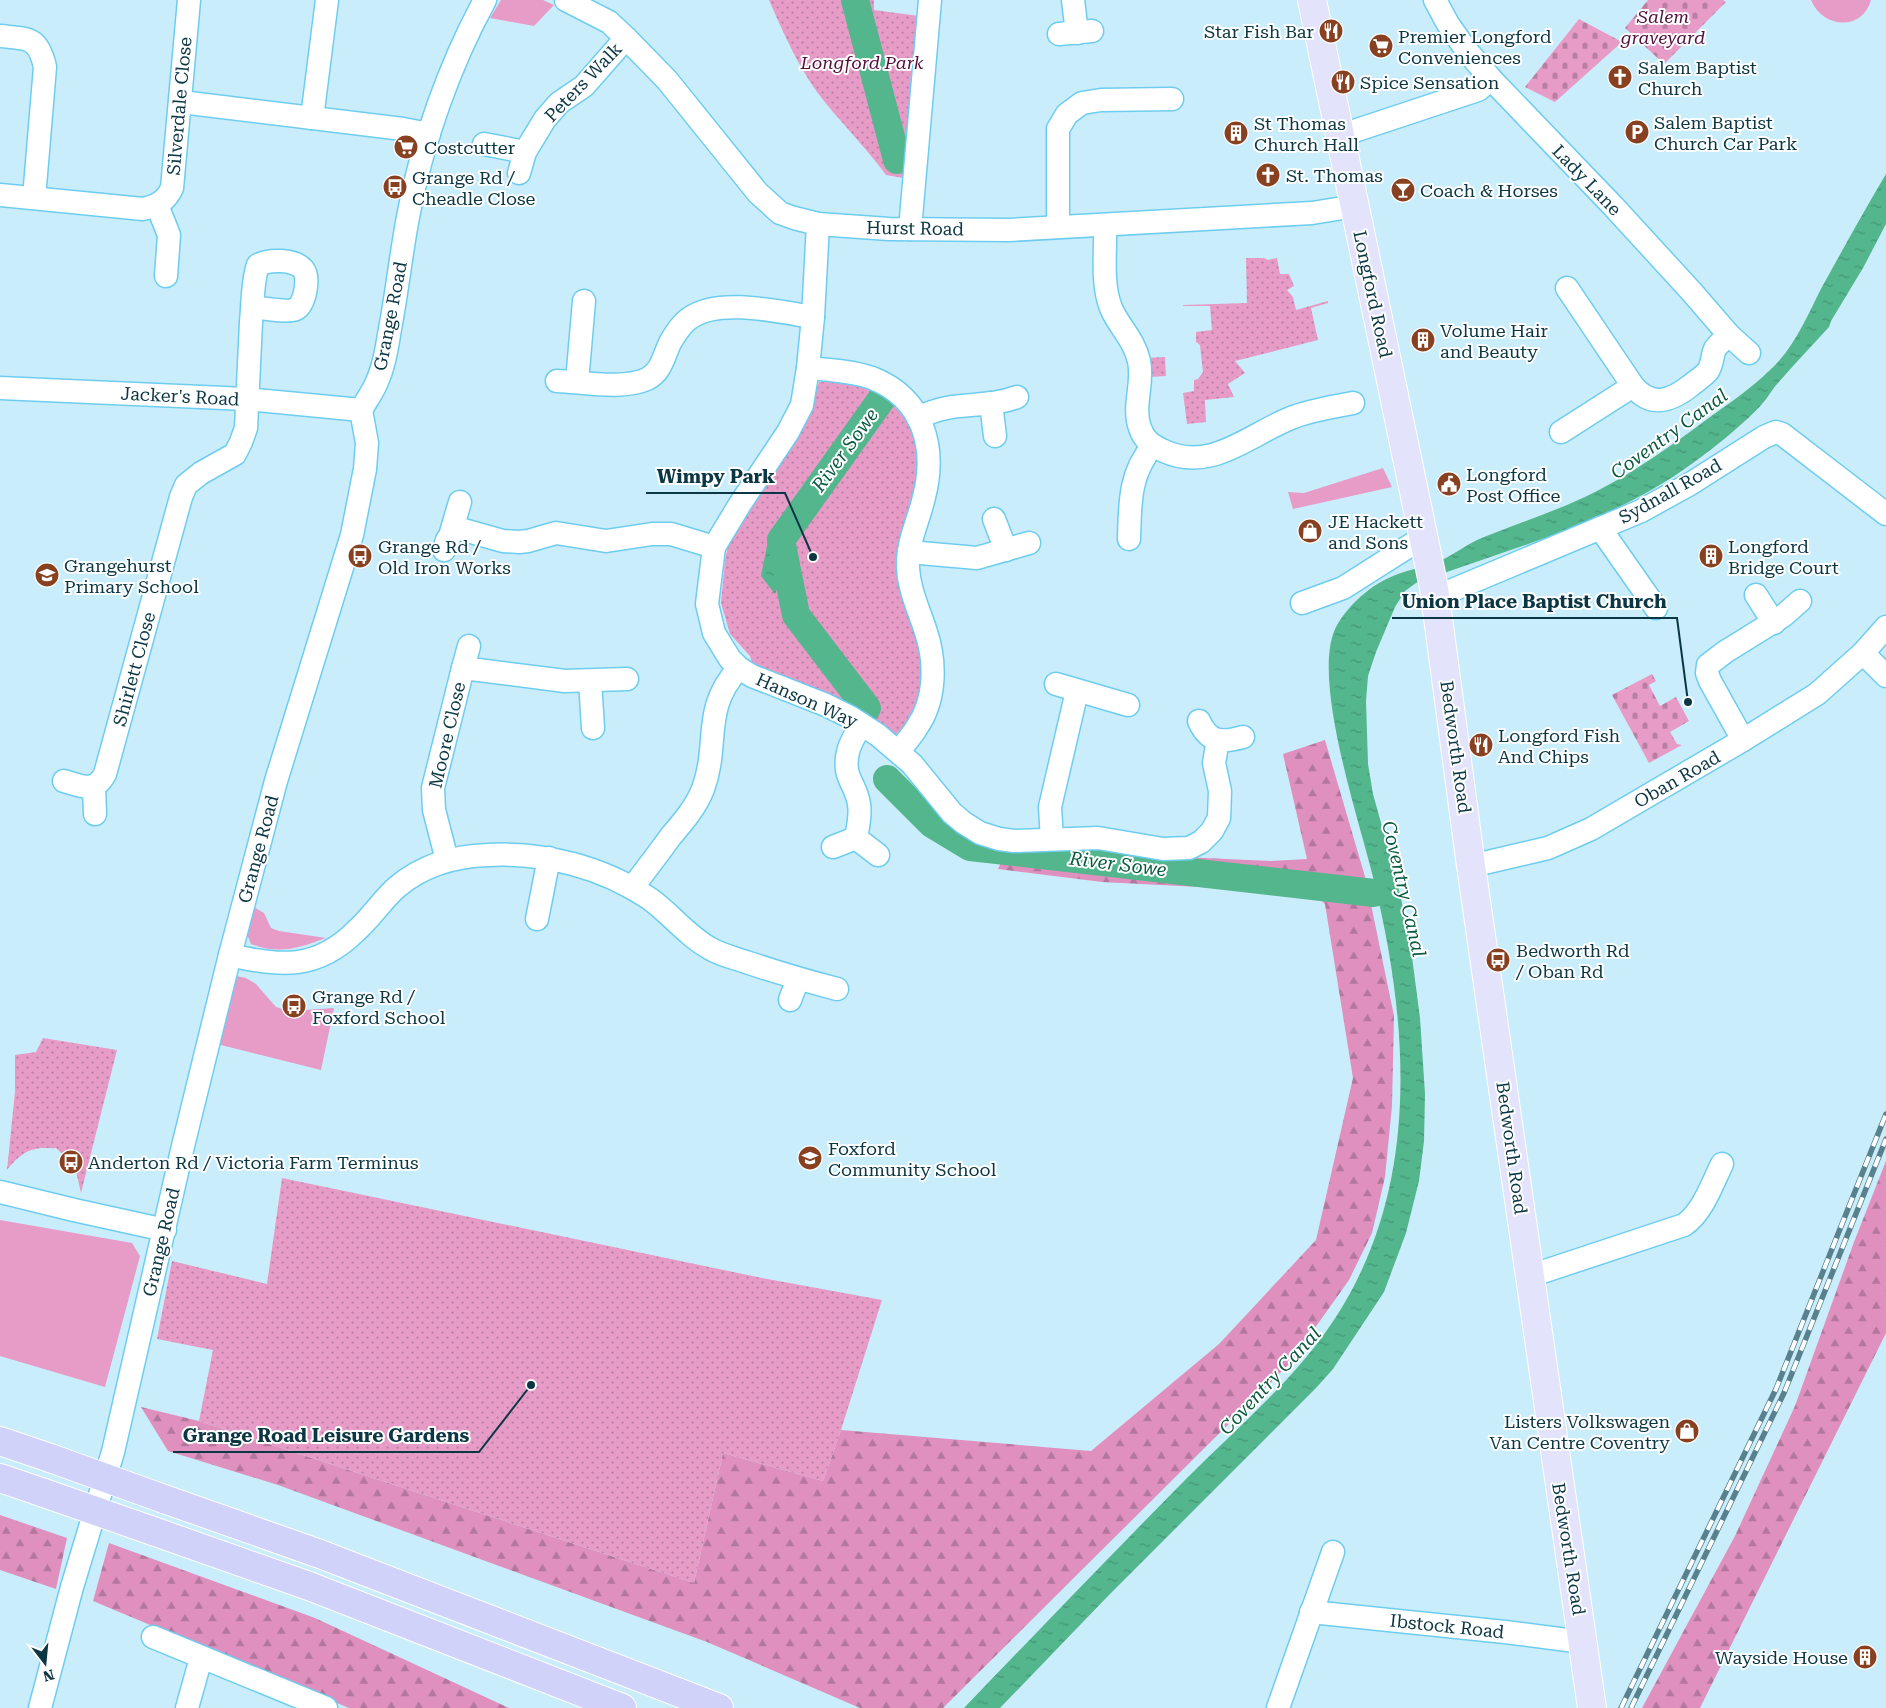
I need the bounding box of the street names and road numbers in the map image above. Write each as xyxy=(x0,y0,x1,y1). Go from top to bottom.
street label: Silverdale Close xyxy=(162,36,196,176)
street label: Peters Walk xyxy=(540,38,626,126)
street label: Lady Lane xyxy=(1548,140,1626,220)
street label: Hurst Road xyxy=(866,217,964,239)
street label: Longford Road xyxy=(1349,228,1397,360)
street label: Grange Road xyxy=(369,259,411,373)
street label: Jacker's Road xyxy=(120,382,240,410)
street label: Sydnall Road xyxy=(1615,454,1725,528)
street label: Shirlett Close xyxy=(109,609,159,728)
street label: Hanson Way xyxy=(753,668,862,732)
street label: Bedworth Road xyxy=(1436,679,1476,815)
street label: Moore Close xyxy=(425,680,469,790)
street label: Oban Road xyxy=(1630,746,1724,812)
street label: Grange Road xyxy=(233,792,283,905)
street label: Bedworth Road xyxy=(1492,1080,1532,1216)
street label: Grange Road xyxy=(138,1185,184,1299)
street label: Bedworth Road xyxy=(1548,1481,1590,1617)
street label: Ibstock Road xyxy=(1389,1610,1506,1642)

